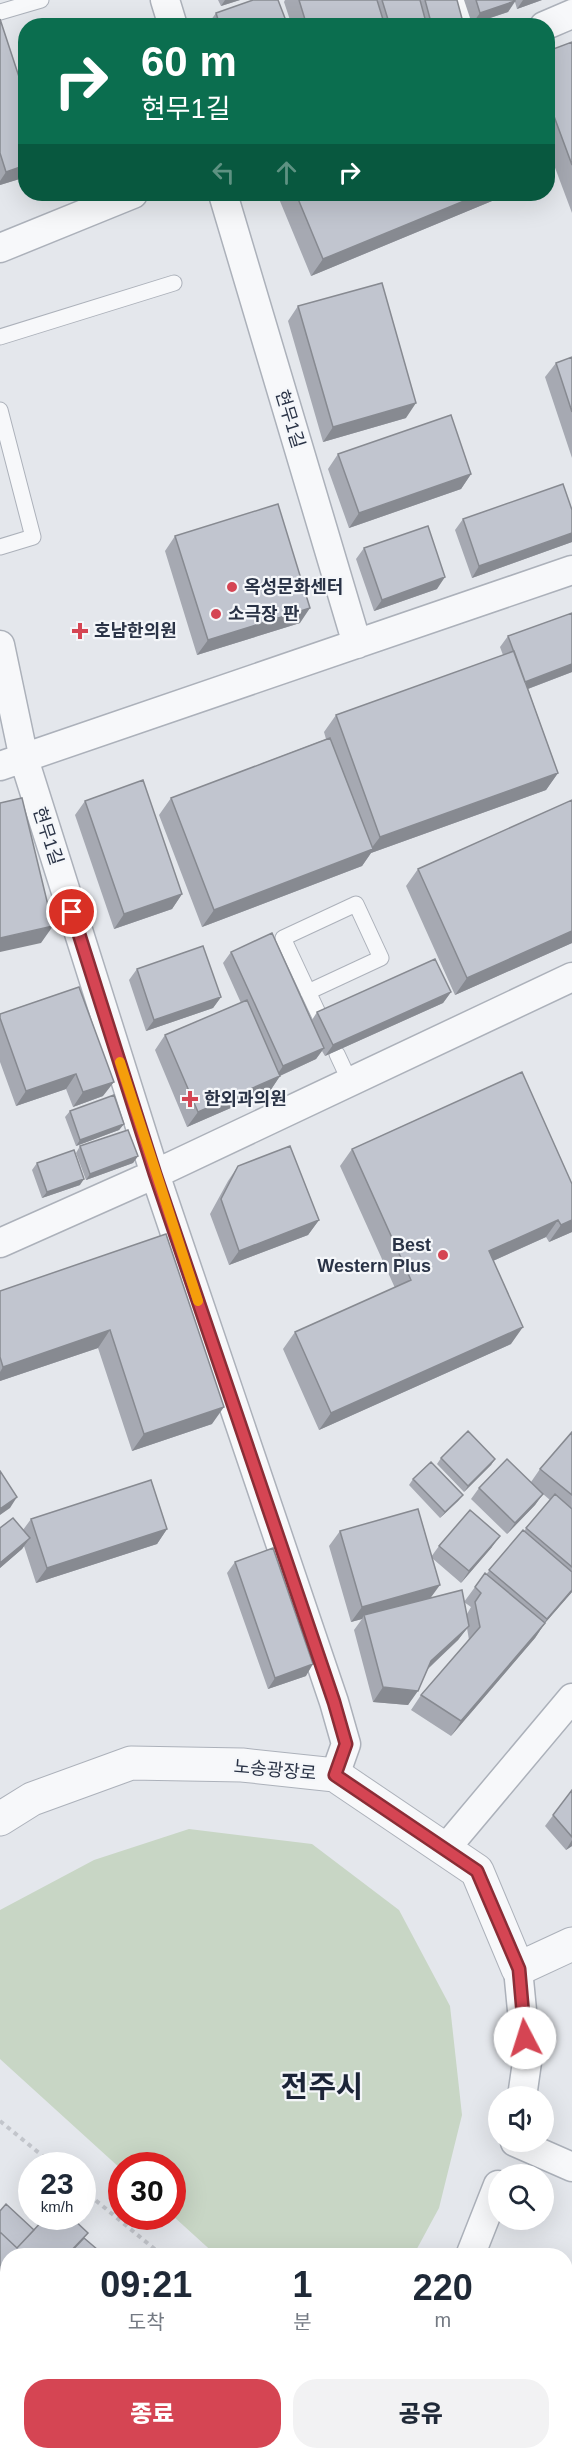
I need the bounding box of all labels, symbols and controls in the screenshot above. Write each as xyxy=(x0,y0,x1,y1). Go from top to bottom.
text: 60 m xyxy=(141,38,237,85)
icon: right xyxy=(42,42,120,120)
text: 현무1길 xyxy=(141,94,231,124)
icon: left xyxy=(207,156,240,189)
icon: ahead xyxy=(270,156,303,189)
icon: right xyxy=(333,156,366,189)
street label: 현무1길 xyxy=(272,388,308,450)
place label: 옥성문화센터 xyxy=(244,577,343,597)
marker: 옥성문화센터 xyxy=(225,580,239,594)
place label: 소극장 판 xyxy=(228,604,300,624)
marker: 소극장 판 xyxy=(209,607,223,621)
place label: 호남한의원 xyxy=(94,621,177,641)
marker: 호남한의원 xyxy=(71,622,89,640)
street label: 현무1길 xyxy=(29,805,67,867)
pin xyxy=(46,886,97,937)
icon: arrive xyxy=(55,895,88,928)
place label: 한외과의원 xyxy=(204,1089,287,1109)
marker: 한외과의원 xyxy=(181,1090,199,1108)
place label: Best Western Plus xyxy=(317,1235,431,1276)
marker: Best Western Plus xyxy=(436,1248,450,1262)
street label: 노송광장로 xyxy=(233,1756,317,1784)
position arrow xyxy=(493,2006,557,2070)
district label: 전주시 xyxy=(281,2070,363,2103)
map controls xyxy=(488,2086,554,2230)
button: sound xyxy=(488,2086,554,2152)
speed limit sign: 30 xyxy=(108,2152,186,2230)
button: search xyxy=(488,2164,554,2230)
text: 23 xyxy=(40,2167,74,2200)
text: km/h xyxy=(41,2198,73,2215)
text: 09:21 xyxy=(100,2264,192,2305)
text: 1 xyxy=(292,2264,313,2305)
text: 220 xyxy=(413,2267,473,2308)
text: m xyxy=(434,2309,451,2331)
text: 도착 xyxy=(128,2311,165,2333)
text: 분 xyxy=(293,2311,312,2333)
button: 종료 xyxy=(24,2379,281,2448)
button: 공유 xyxy=(293,2379,549,2448)

